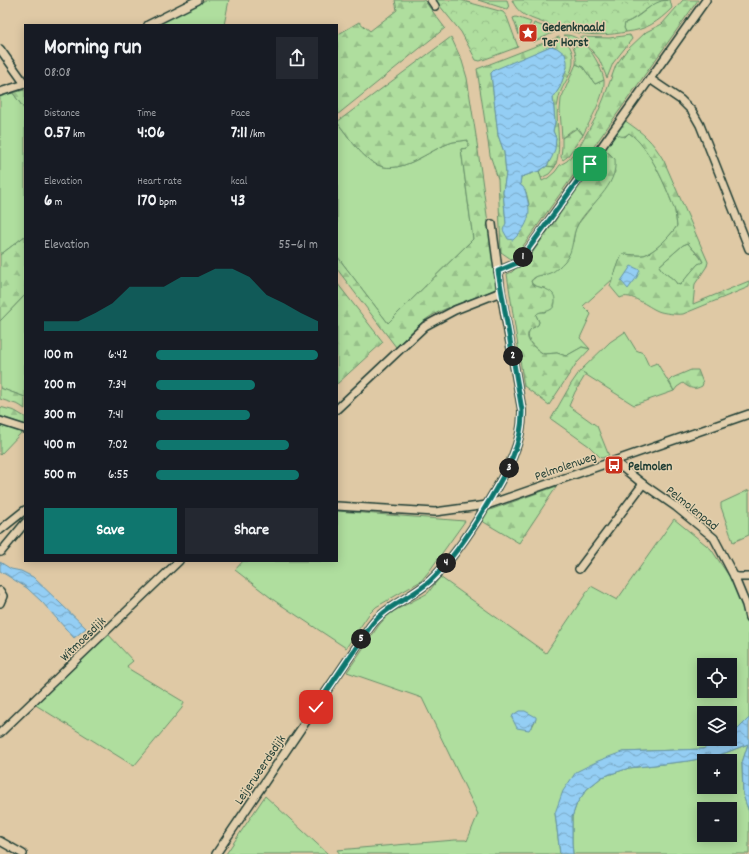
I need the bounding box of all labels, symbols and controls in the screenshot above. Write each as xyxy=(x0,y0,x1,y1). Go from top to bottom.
place label: Gedenknaald Ter Horst xyxy=(542,19,605,53)
place icon: Gedenknaald Ter Horst xyxy=(517,22,539,44)
text: Morning run xyxy=(44,33,142,64)
button: share xyxy=(276,37,318,79)
text: 08:08 xyxy=(44,64,71,83)
text: Distance xyxy=(44,106,80,122)
text: Time xyxy=(137,106,156,122)
text: Pace xyxy=(231,106,250,122)
text: 0.57 xyxy=(44,122,70,146)
text: 4:06 xyxy=(137,122,165,146)
text: 7:11 xyxy=(231,122,247,146)
text: km xyxy=(70,127,85,143)
text: /km xyxy=(247,127,265,143)
pin xyxy=(573,147,607,181)
icon: arrive xyxy=(579,153,601,175)
text: Elevation xyxy=(44,174,82,190)
text: Heart rate xyxy=(137,174,182,190)
text: kcal xyxy=(231,174,247,190)
text: 6 xyxy=(44,190,52,214)
text: 170 xyxy=(137,190,157,214)
text: 43 xyxy=(231,190,245,214)
text: m xyxy=(52,195,62,211)
text: bpm xyxy=(157,195,177,211)
text: Elevation xyxy=(44,236,89,255)
text: 55–61 m xyxy=(278,236,318,255)
pin: 1 xyxy=(513,247,533,267)
text: 1 xyxy=(522,249,524,265)
text: 100 m xyxy=(44,346,73,365)
text: 6:42 xyxy=(108,346,128,365)
pin: 2 xyxy=(503,346,523,366)
text: 2 xyxy=(511,348,515,364)
text: 200 m xyxy=(44,376,76,395)
text: 7:34 xyxy=(108,376,126,395)
text: 300 m xyxy=(44,406,76,425)
text: 7:41 xyxy=(108,406,123,425)
text: 400 m xyxy=(44,436,75,455)
text: 7:02 xyxy=(108,436,128,455)
street label: Pelmolenweg xyxy=(532,448,599,487)
bus stop icon: Pelmolen xyxy=(603,454,625,476)
pin: 3 xyxy=(499,458,519,478)
place label: Pelmolen xyxy=(628,458,672,477)
text: 3 xyxy=(507,460,511,476)
text: 500 m xyxy=(44,466,76,485)
text: 6:55 xyxy=(108,466,129,485)
street label: Pelmolenpad xyxy=(661,482,722,536)
button: Save xyxy=(44,508,177,554)
button: Share xyxy=(185,508,318,554)
pin: 4 xyxy=(436,553,456,573)
text: 4 xyxy=(444,555,448,571)
street label: Witmoesdijk xyxy=(56,613,111,667)
pin: 5 xyxy=(351,629,371,649)
text: 5 xyxy=(358,631,364,647)
map controls xyxy=(697,658,737,842)
button: locate xyxy=(697,658,737,698)
pin xyxy=(299,690,333,724)
icon: check xyxy=(305,696,327,718)
button: layers xyxy=(697,706,737,746)
street label: Leijerweerdsdijk xyxy=(231,732,292,809)
button: + xyxy=(697,754,737,794)
button: − xyxy=(697,802,737,842)

